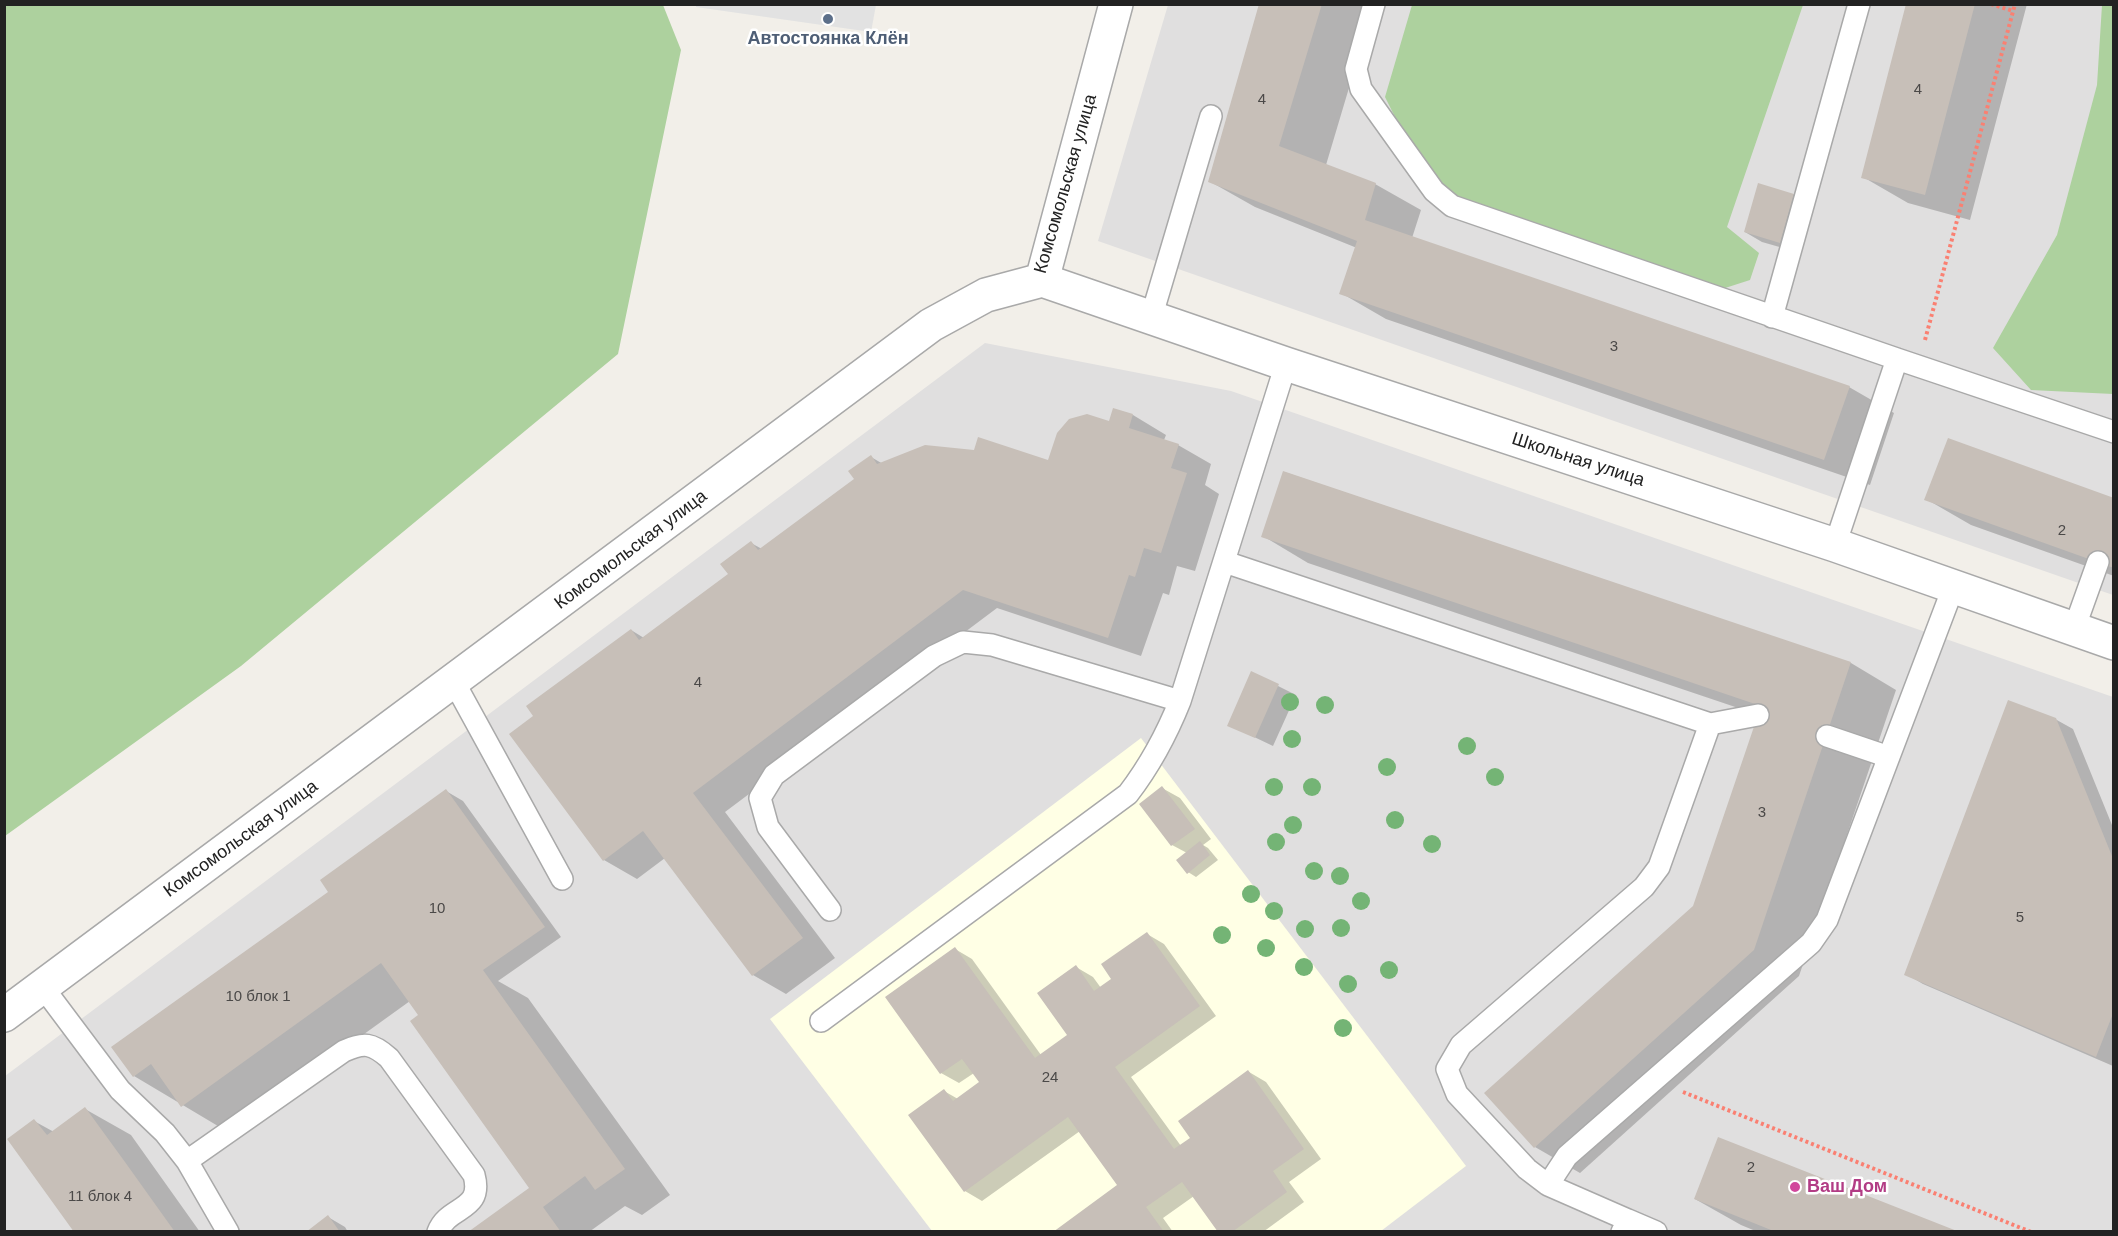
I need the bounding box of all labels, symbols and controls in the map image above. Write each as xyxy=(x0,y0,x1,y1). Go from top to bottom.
marker: Автостоянка Клён xyxy=(821,12,835,26)
place label: Автостоянка Клён xyxy=(747,28,909,50)
house number: 4 xyxy=(1914,81,1922,99)
house number: 4 xyxy=(1258,91,1266,109)
street label: Комсомольская улица xyxy=(1030,92,1102,276)
house number: 3 xyxy=(1610,338,1618,356)
street label: Школьная улица xyxy=(1509,428,1647,492)
street label: Комсомольская улица xyxy=(550,486,712,614)
house number: 2 xyxy=(2058,522,2066,540)
house number: 4 xyxy=(694,674,702,692)
street label: Комсомольская улица xyxy=(160,776,322,902)
house number: 3 xyxy=(1758,804,1766,822)
house number: 10 xyxy=(429,900,445,918)
house number: 5 xyxy=(2016,909,2024,927)
house number: 10 блок 1 xyxy=(225,988,291,1006)
house number: 24 xyxy=(1042,1069,1058,1087)
house number: 2 xyxy=(1747,1159,1755,1177)
place label: Ваш Дом xyxy=(1807,1176,1887,1198)
marker: Ваш Дом xyxy=(1788,1180,1802,1194)
house number: 11 блок 4 xyxy=(68,1188,132,1206)

